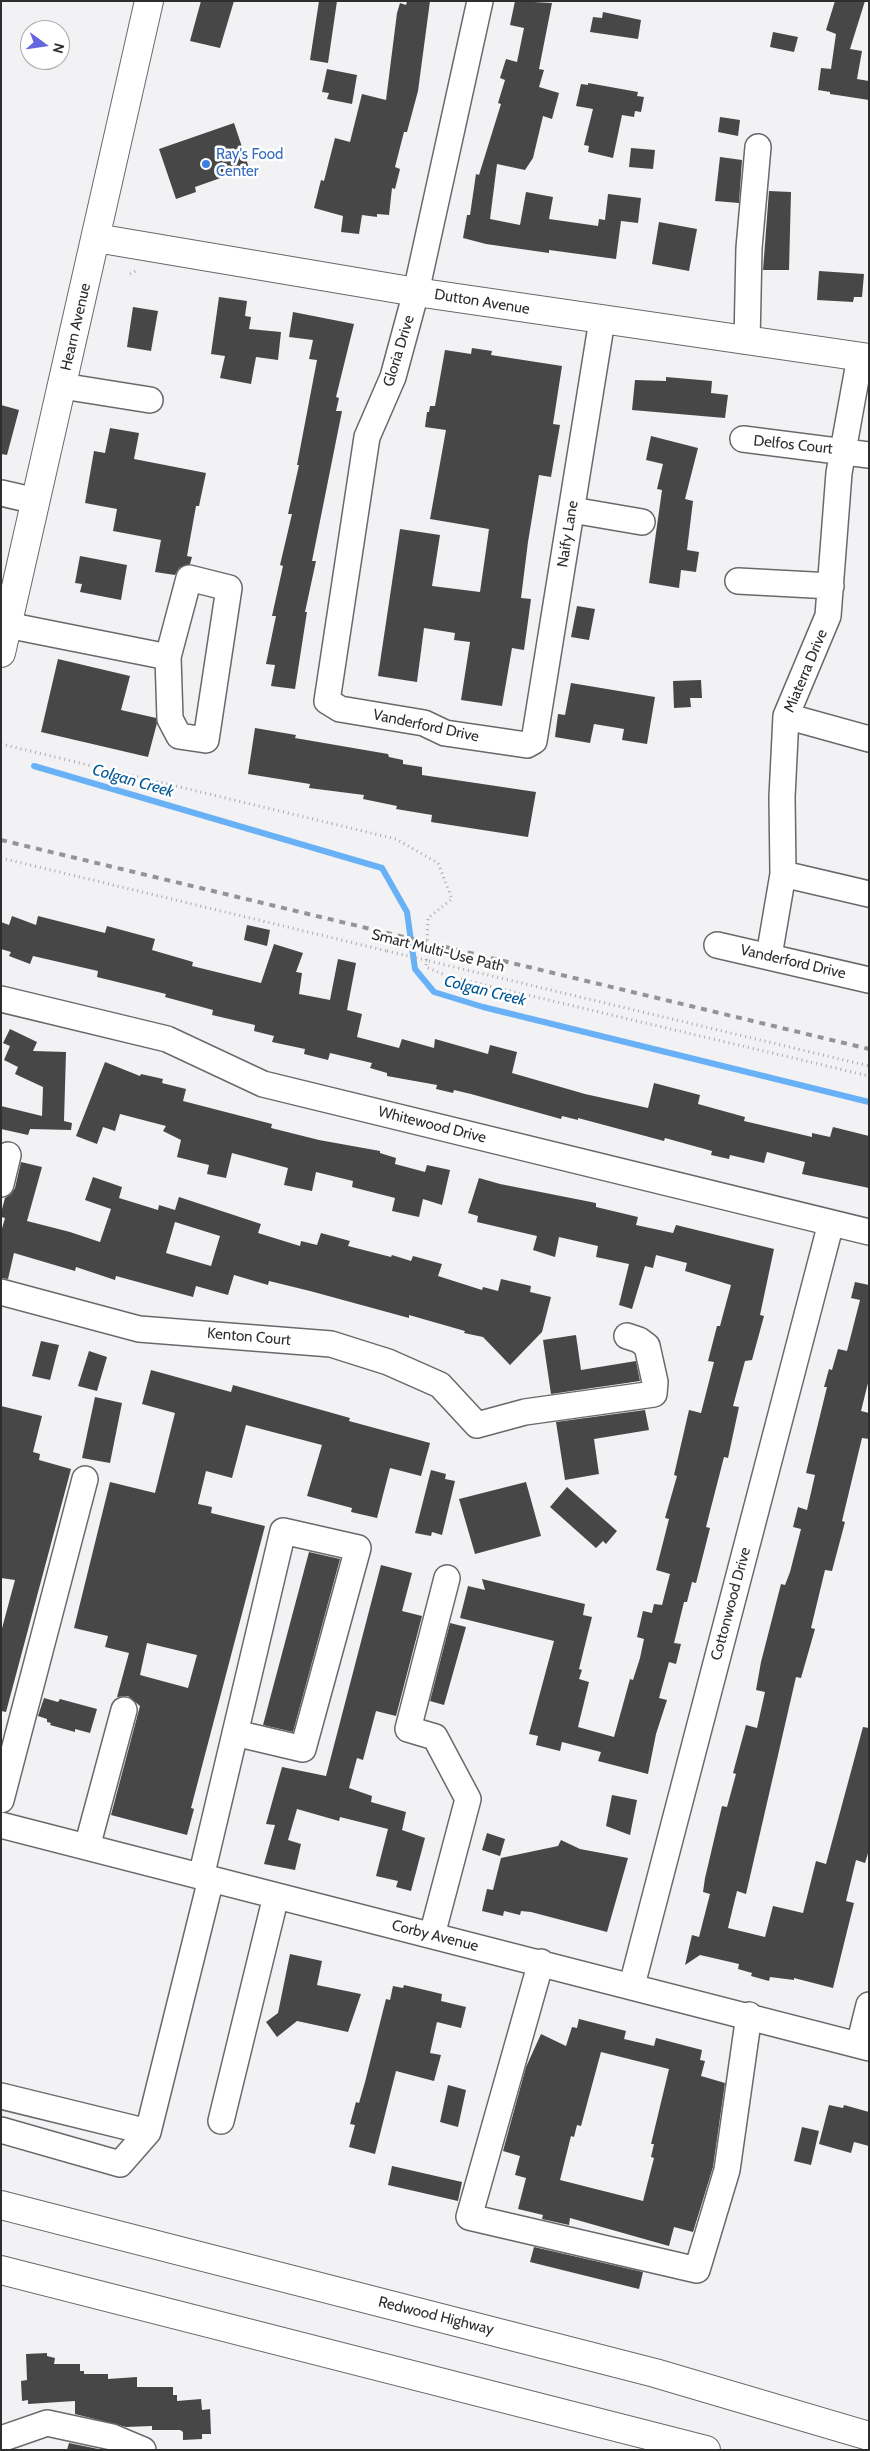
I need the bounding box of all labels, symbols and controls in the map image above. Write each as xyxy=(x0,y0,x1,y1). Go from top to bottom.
north arrow xyxy=(20,20,70,70)
text: N xyxy=(49,41,69,55)
place label: Ray's Food Center xyxy=(216,146,283,181)
marker: Ray's Food Center xyxy=(200,158,212,170)
street label: Hearn Avenue xyxy=(57,281,95,373)
street label: Dutton Avenue xyxy=(433,286,531,318)
street label: Gloria Drive xyxy=(380,313,418,389)
street label: Delfos Court xyxy=(752,432,834,458)
street label: Naify Lane xyxy=(554,499,582,569)
street label: Miaterra Drive xyxy=(780,627,832,715)
street label: Vanderford Drive xyxy=(371,706,481,746)
water label: Colgan Creek xyxy=(90,760,176,802)
street label: Smart Multi-Use Path xyxy=(370,926,506,976)
street label: Vanderford Drive xyxy=(738,941,848,983)
water label: Colgan Creek xyxy=(442,972,528,1010)
street label: Whitewood Drive xyxy=(376,1103,488,1147)
street label: Kenton Court xyxy=(206,1324,292,1350)
street label: Cottonwood Drive xyxy=(707,1545,755,1663)
street label: Corby Avenue xyxy=(390,1917,480,1955)
street label: Redwood Highway xyxy=(376,2293,496,2339)

